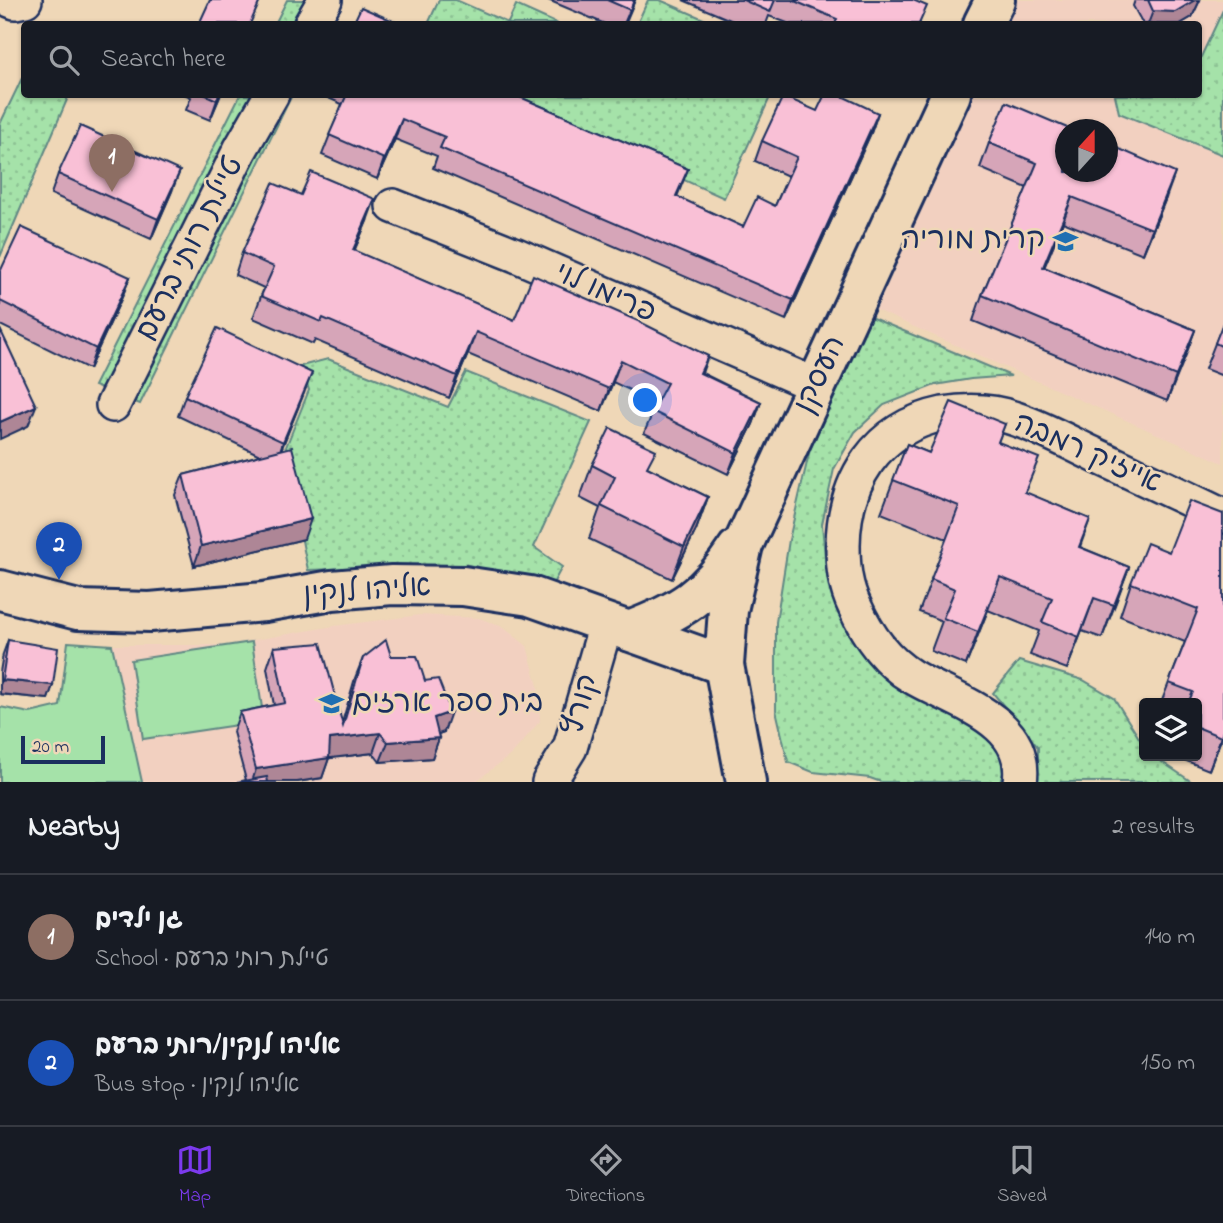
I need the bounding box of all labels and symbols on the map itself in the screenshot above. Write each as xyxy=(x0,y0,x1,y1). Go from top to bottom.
north arrow xyxy=(1055,119,1118,182)
pin: 1 xyxy=(89,134,135,192)
street label: טיילת רותי ברעם xyxy=(126,149,256,349)
place label: קרית מוריה xyxy=(901,219,1045,263)
school or university icon: קרית מוריה xyxy=(1051,227,1079,255)
street label: פרימו לוי xyxy=(547,252,663,336)
street label: העסקן xyxy=(784,329,858,421)
your location xyxy=(628,383,662,417)
street label: אייזיק רמבה xyxy=(1006,402,1168,506)
pin: 2 xyxy=(36,522,82,580)
street label: אליהו לנקין xyxy=(302,566,432,618)
street label: קורץ xyxy=(552,669,612,741)
place label: בית ספר ארזים xyxy=(352,682,543,726)
school or university icon: בית ספר ארזים xyxy=(318,690,346,718)
scale bar xyxy=(21,733,105,765)

